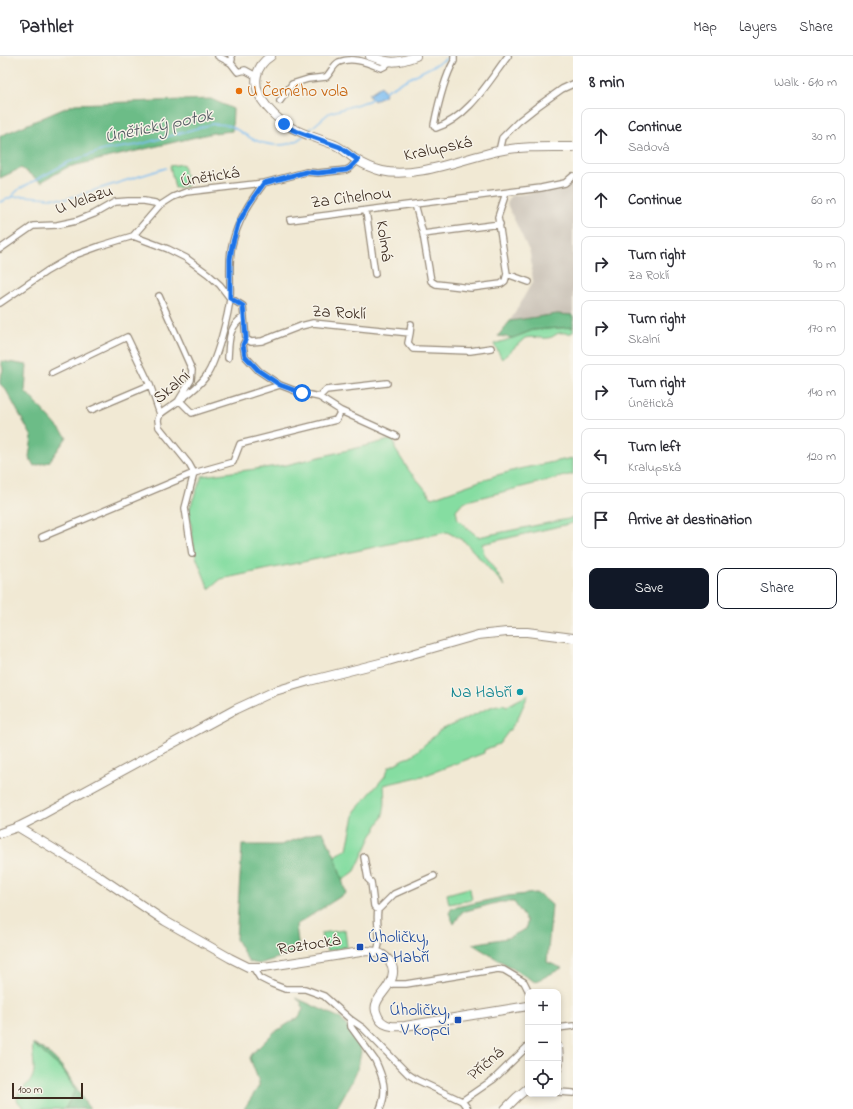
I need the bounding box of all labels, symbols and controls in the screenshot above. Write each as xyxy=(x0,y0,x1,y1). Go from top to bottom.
text: Pathlet xyxy=(20,14,74,41)
text: Map xyxy=(693,17,717,38)
text: Layers xyxy=(739,17,777,38)
text: Share xyxy=(799,17,833,38)
text: 8 min xyxy=(589,70,624,95)
text: Walk · 610 m xyxy=(774,73,837,92)
place label: U Černého vola xyxy=(247,79,348,104)
marker: U Černého vola xyxy=(234,86,244,96)
water label: Únětický potok xyxy=(103,103,217,151)
route end xyxy=(275,115,293,133)
text: Continue xyxy=(628,116,682,138)
icon: ahead xyxy=(590,125,612,147)
text: 30 m xyxy=(812,127,836,146)
street label: Kralupská xyxy=(402,130,475,168)
text: Sadová xyxy=(628,138,669,157)
street label: Únětická xyxy=(179,160,242,194)
street label: U Velazu xyxy=(52,179,116,221)
street label: Za Cihelnou xyxy=(309,181,393,215)
icon: ahead xyxy=(590,189,612,211)
text: Continue xyxy=(628,189,682,211)
text: 60 m xyxy=(811,191,836,210)
street label: Kolmá xyxy=(369,219,399,264)
text: Turn right xyxy=(628,244,686,266)
icon: right xyxy=(590,253,612,275)
text: 90 m xyxy=(813,255,836,274)
text: Za Roklí xyxy=(628,266,669,285)
street label: Za Roklí xyxy=(311,299,367,327)
text: Turn right xyxy=(628,308,686,330)
icon: right xyxy=(590,317,612,339)
text: 170 m xyxy=(808,319,836,338)
text: Skalní xyxy=(628,330,660,349)
street label: Skalní xyxy=(148,364,196,410)
text: Turn right xyxy=(628,372,686,394)
icon: right xyxy=(590,381,612,403)
text: 140 m xyxy=(808,383,836,402)
route start xyxy=(293,384,311,402)
text: Únětická xyxy=(628,394,673,413)
text: Turn left xyxy=(628,436,681,458)
icon: left xyxy=(590,445,612,467)
text: 120 m xyxy=(806,447,836,466)
text: Kralupská xyxy=(628,458,681,477)
icon: arrive xyxy=(590,509,612,531)
text: Arrive at destination xyxy=(628,509,752,531)
button: Save xyxy=(589,568,709,609)
button: Share xyxy=(717,568,837,609)
place label: Na Habří xyxy=(451,680,512,705)
marker: Na Habří xyxy=(515,687,525,697)
place label: Úholičky, Na Habří xyxy=(368,925,429,970)
street label: Roztocká xyxy=(276,928,343,962)
marker: Úholičky, Na Habří xyxy=(355,942,365,952)
map controls xyxy=(525,989,561,1097)
button: + xyxy=(525,989,561,1025)
place label: Úholičky, V Kopci xyxy=(390,998,450,1043)
marker: Úholičky, V Kopci xyxy=(453,1015,463,1025)
button: − xyxy=(525,1025,561,1061)
street label: Příčná xyxy=(462,1041,510,1087)
button: locate xyxy=(525,1061,561,1097)
scale bar xyxy=(12,1081,83,1100)
text: 100 m xyxy=(18,1082,42,1098)

